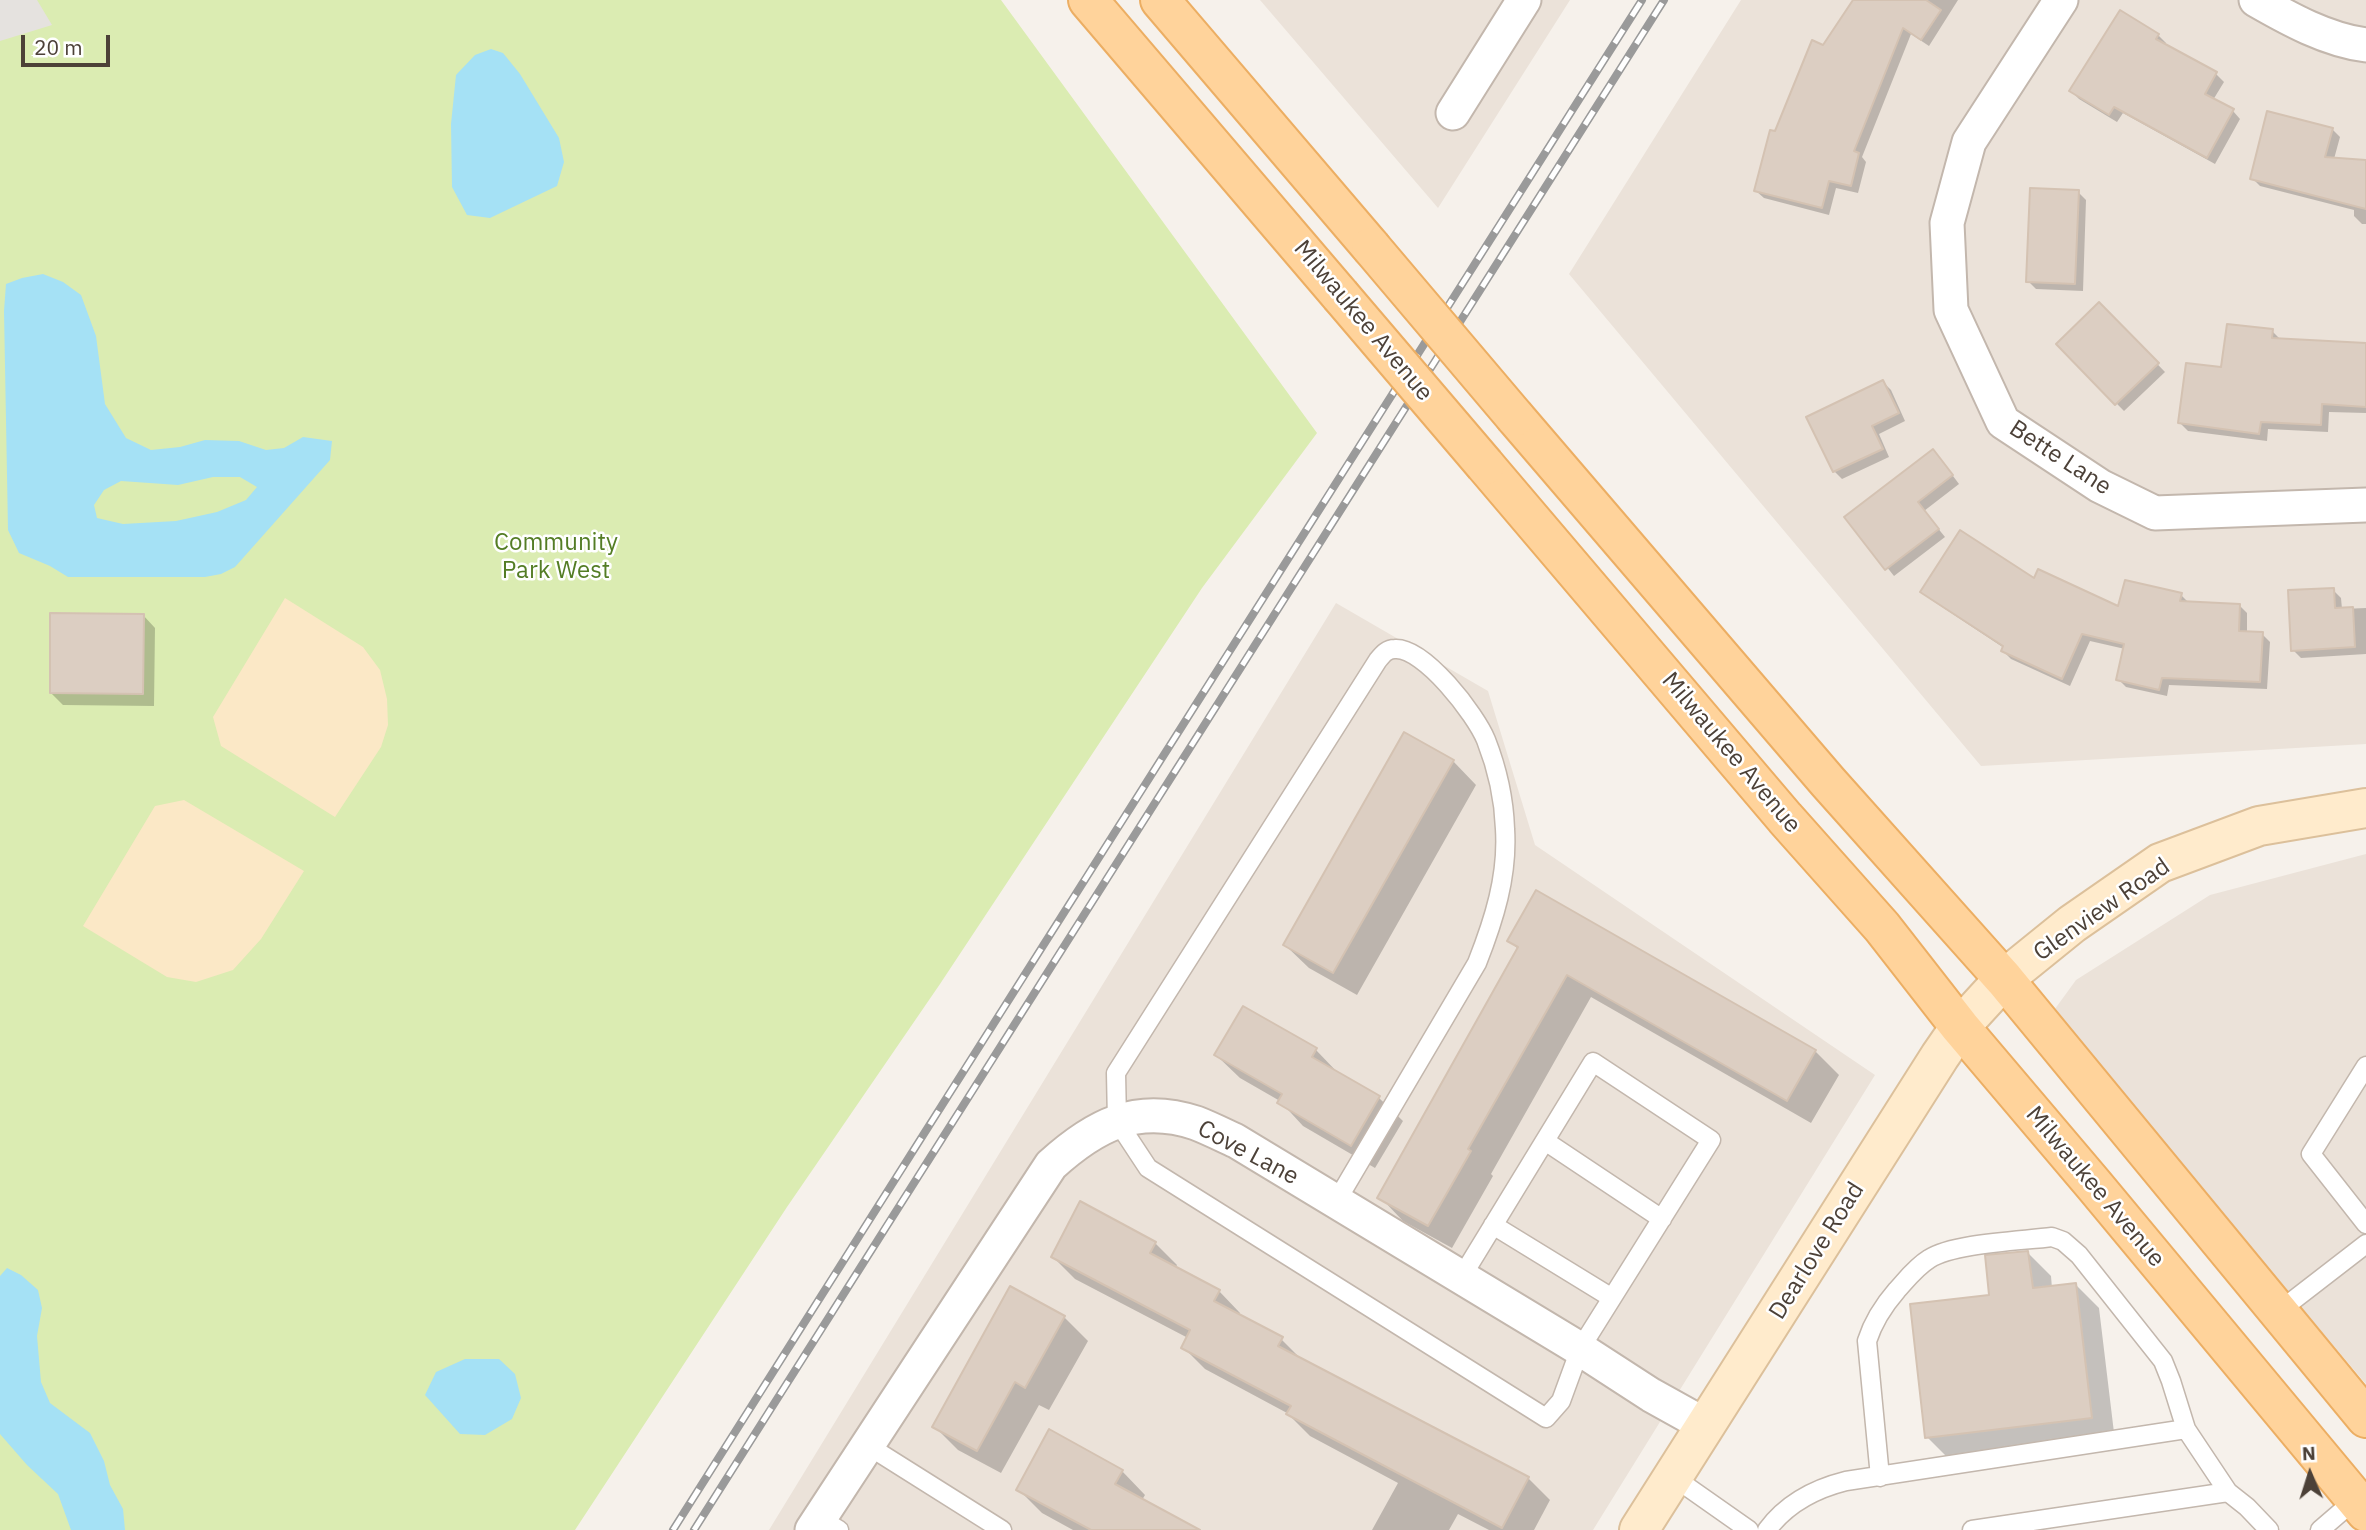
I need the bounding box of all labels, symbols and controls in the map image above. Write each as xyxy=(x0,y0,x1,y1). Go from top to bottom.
scale bar xyxy=(24,21,114,65)
text: 20 m xyxy=(34,33,83,61)
street label: Milwaukee Avenue xyxy=(1287,235,1439,407)
street label: Bette Lane xyxy=(2004,414,2116,502)
park label: Community Park West xyxy=(494,529,618,585)
street label: Milwaukee Avenue xyxy=(1655,667,1807,839)
street label: Glenview Road xyxy=(2028,852,2176,968)
street label: Milwaukee Avenue xyxy=(2019,1101,2171,1273)
street label: Cove Lane xyxy=(1193,1114,1303,1192)
street label: Dearlove Road xyxy=(1763,1177,1871,1325)
north arrow xyxy=(2275,1439,2345,1509)
text: N xyxy=(2301,1441,2316,1465)

